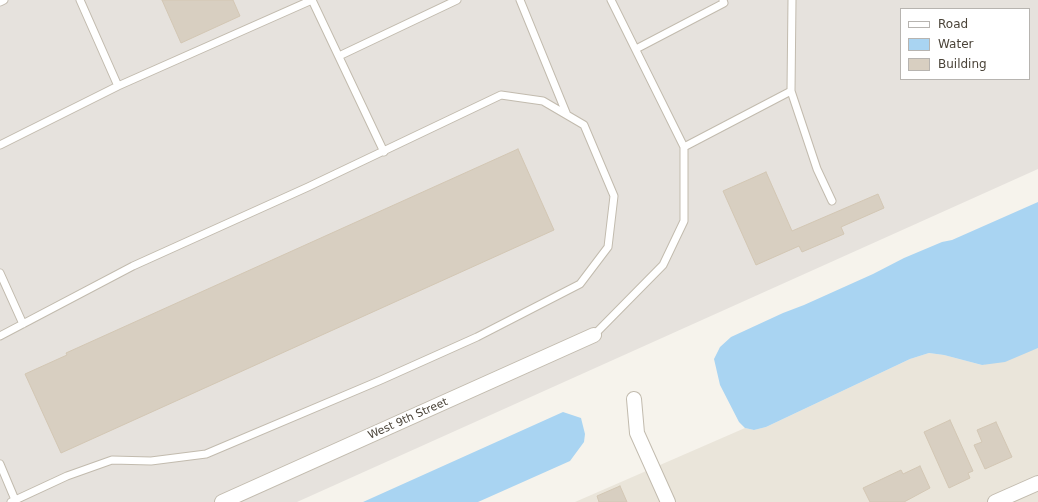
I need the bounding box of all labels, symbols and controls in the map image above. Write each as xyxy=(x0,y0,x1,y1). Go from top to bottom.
legend xyxy=(900,8,1030,80)
text: Road xyxy=(938,17,968,31)
text: Water xyxy=(938,37,973,51)
text: Building xyxy=(938,57,987,71)
street label: West 9th Street xyxy=(366,396,450,442)

